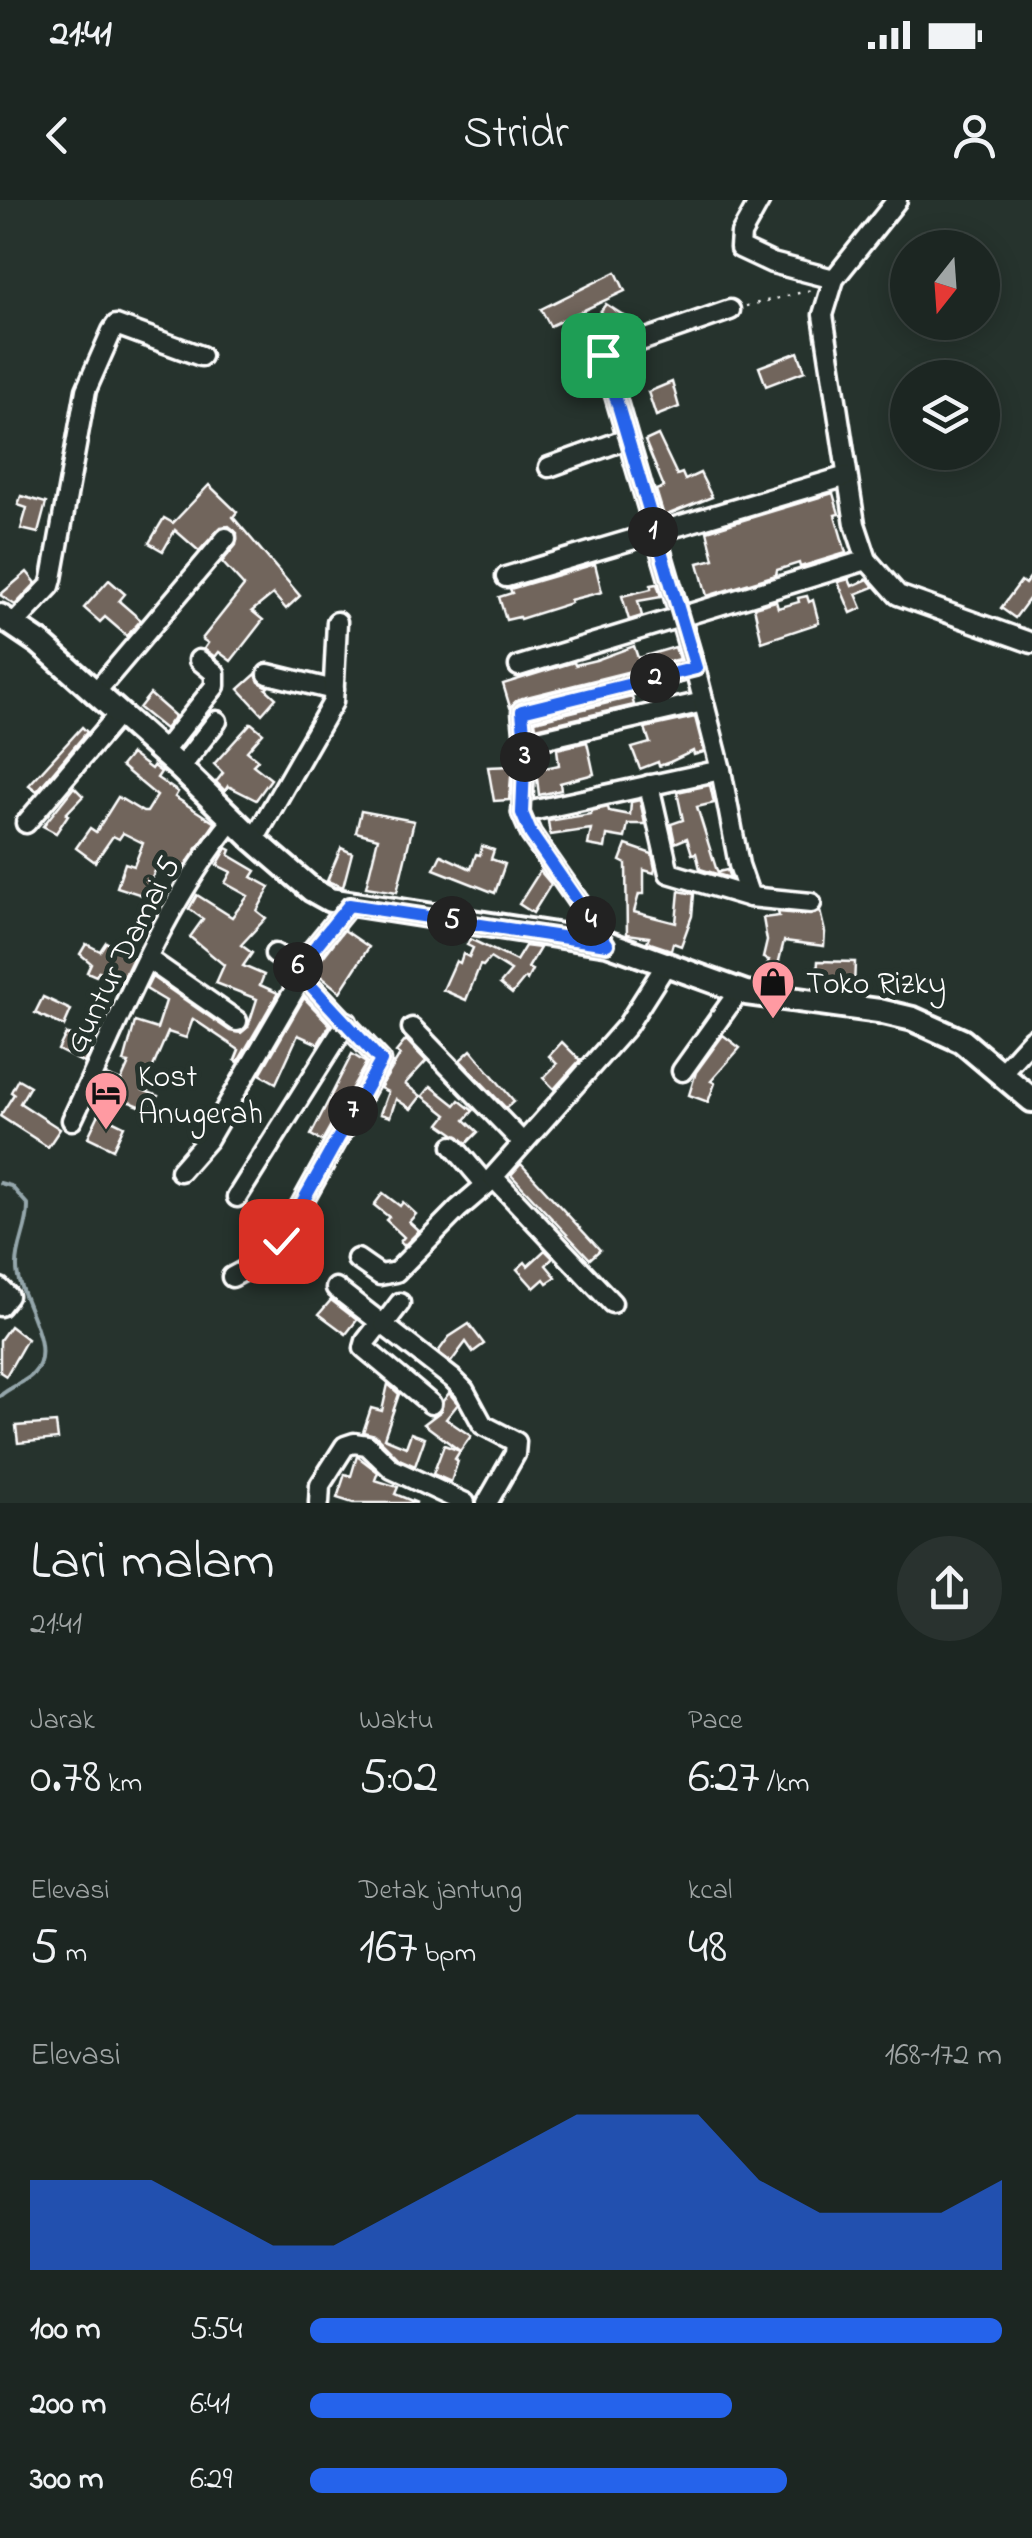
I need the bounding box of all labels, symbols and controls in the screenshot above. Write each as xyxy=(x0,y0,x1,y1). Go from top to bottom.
text: 21:41 xyxy=(50,7,112,63)
text: Stridr xyxy=(463,102,569,168)
icon: back xyxy=(30,108,85,163)
icon: person xyxy=(947,108,1002,163)
north arrow xyxy=(890,230,1000,340)
map controls xyxy=(890,230,1000,470)
pin xyxy=(561,313,646,398)
icon: arrive xyxy=(576,328,631,383)
button: layers xyxy=(890,360,1000,470)
pin: 1 xyxy=(628,507,678,557)
text: 1 xyxy=(649,511,657,552)
pin: 2 xyxy=(630,653,680,703)
text: 2 xyxy=(648,657,662,698)
pin: 3 xyxy=(500,732,550,782)
text: 3 xyxy=(519,736,531,777)
street label: Guntur Damai 5 xyxy=(54,849,194,1062)
pin: 5 xyxy=(427,896,477,946)
pin: 4 xyxy=(566,896,616,946)
text: 5 xyxy=(444,900,460,941)
text: 4 xyxy=(585,900,597,941)
pin: 6 xyxy=(273,942,323,992)
text: 6 xyxy=(292,946,304,987)
shop icon: Toko Rizky xyxy=(750,959,796,1020)
place label: Toko Rizky xyxy=(806,962,946,1009)
place label: Kost Anugerah xyxy=(138,1055,263,1139)
hotel icon: Kost Anugerah xyxy=(83,1070,129,1131)
pin: 7 xyxy=(328,1086,378,1136)
text: 7 xyxy=(347,1090,359,1131)
pin xyxy=(239,1199,324,1284)
icon: check xyxy=(254,1214,309,1269)
text: Lari malam xyxy=(30,1524,275,1604)
button: share xyxy=(897,1536,1002,1641)
text: 21:41 xyxy=(30,1602,82,1649)
text: Jarak xyxy=(30,1701,95,1742)
text: Waktu xyxy=(359,1701,433,1742)
text: Pace xyxy=(688,1701,743,1742)
text: 0.78 xyxy=(30,1742,101,1815)
text: 5:02 xyxy=(359,1742,438,1815)
text: 6:27 xyxy=(688,1742,760,1815)
text: km xyxy=(101,1764,142,1805)
text: /km xyxy=(760,1764,809,1805)
text: Elevasi xyxy=(30,1871,109,1912)
text: Detak jantung xyxy=(359,1871,522,1912)
text: kcal xyxy=(688,1871,733,1912)
text: 5 xyxy=(30,1912,59,1985)
text: 167 xyxy=(359,1912,418,1985)
text: 48 xyxy=(688,1912,727,1985)
text: m xyxy=(59,1934,87,1975)
text: bpm xyxy=(418,1934,476,1975)
text: Elevasi xyxy=(30,2033,121,2080)
text: 168–172 m xyxy=(884,2033,1002,2080)
text: 100 m xyxy=(30,2307,101,2354)
text: 5:54 xyxy=(190,2307,243,2354)
text: 200 m xyxy=(30,2382,106,2429)
text: 6:41 xyxy=(190,2382,230,2429)
text: 300 m xyxy=(30,2457,104,2504)
text: 6:29 xyxy=(190,2457,232,2504)

